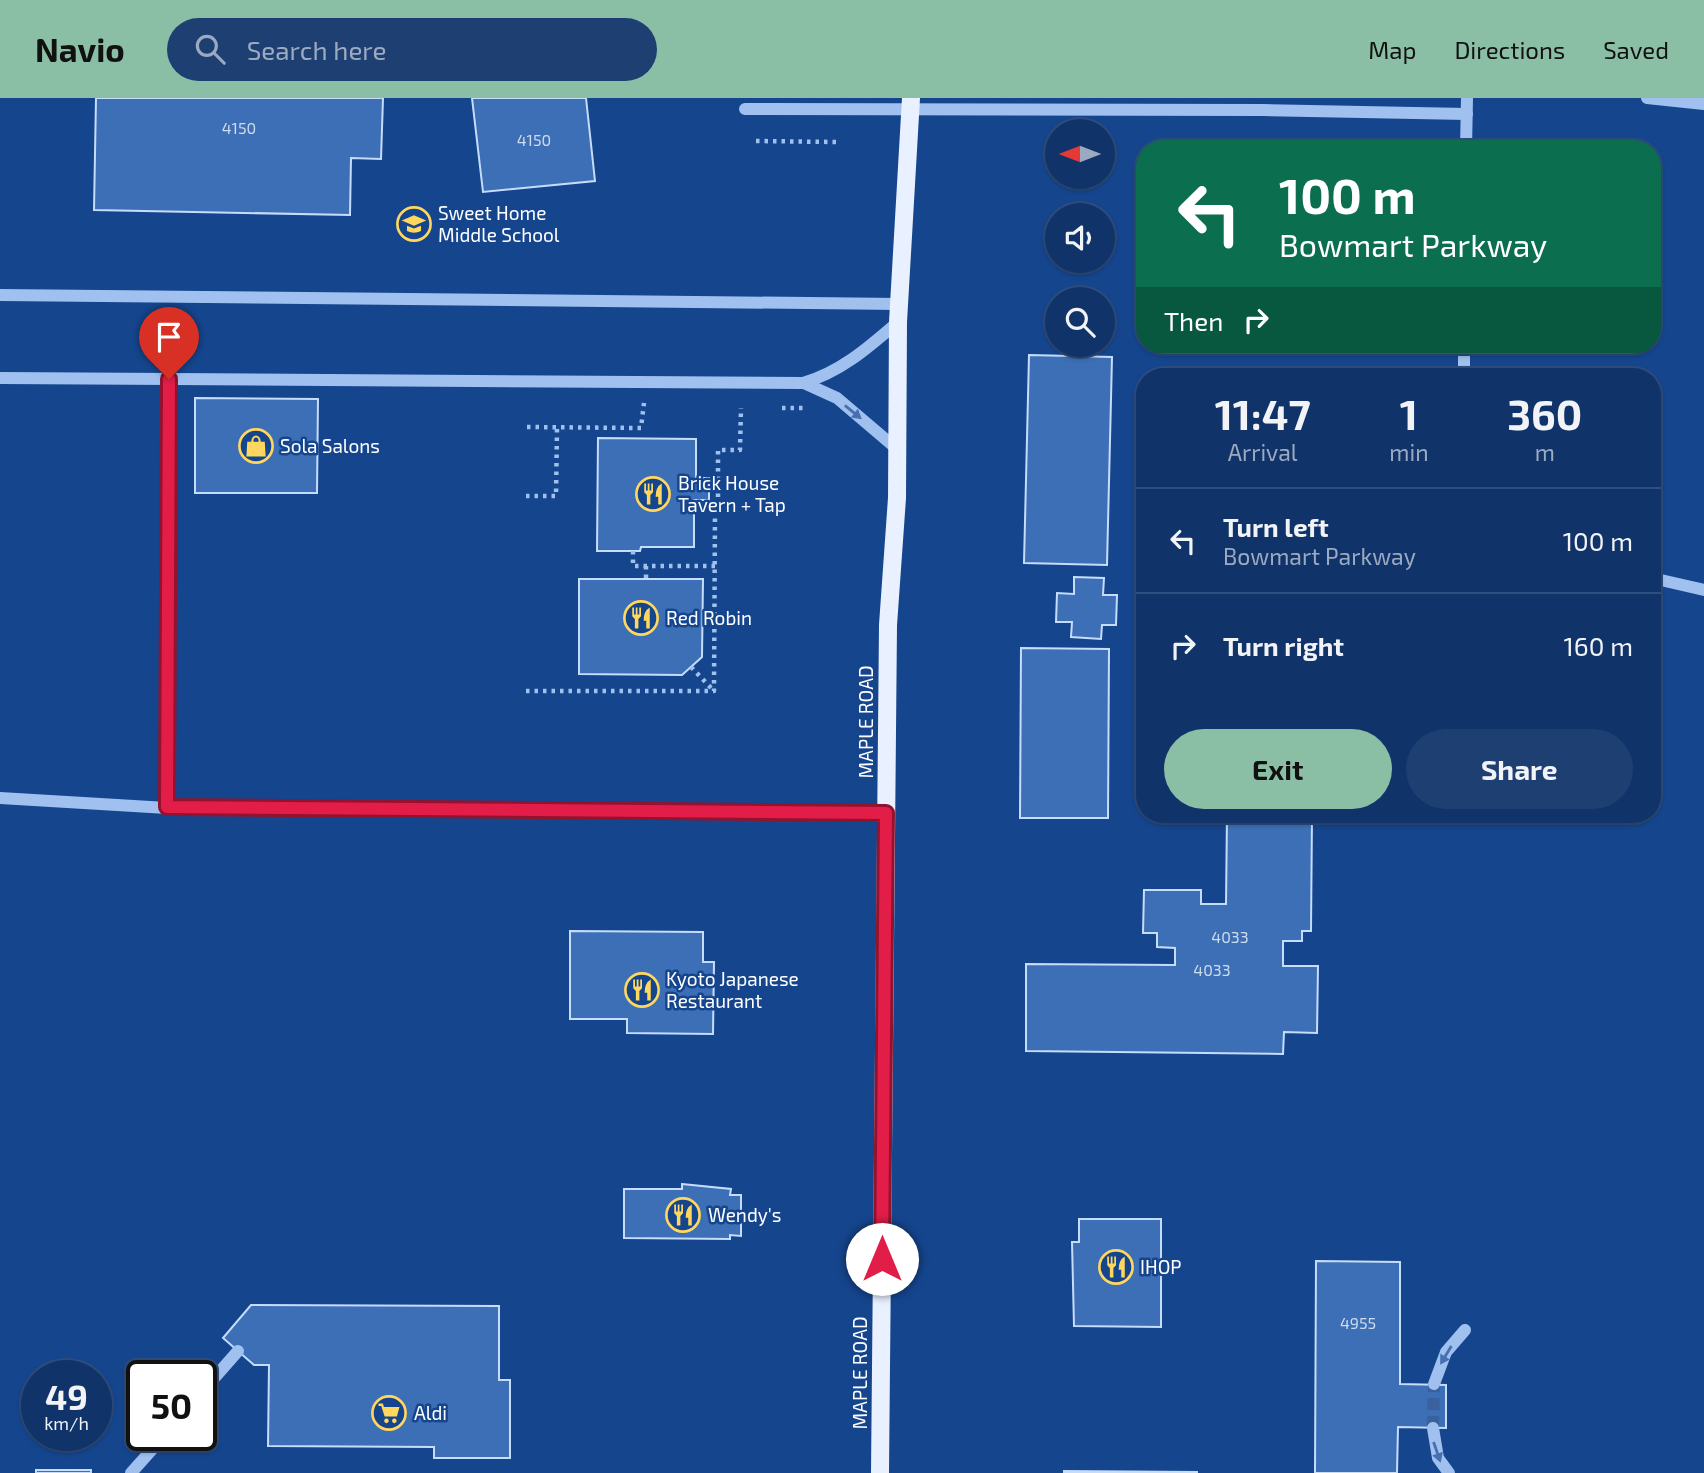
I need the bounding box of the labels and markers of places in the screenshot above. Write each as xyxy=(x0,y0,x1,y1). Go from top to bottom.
place label: Sweet Home Middle School xyxy=(438,201,560,246)
school or university icon: Sweet Home Middle School xyxy=(395,205,433,243)
pin xyxy=(139,307,199,379)
shop icon: Sola Salons xyxy=(237,427,275,465)
place label: Sola Salons xyxy=(280,434,380,457)
place label: Brick House Tavern + Tap xyxy=(678,471,786,516)
restaurant icon: Brick House Tavern + Tap xyxy=(634,475,672,513)
restaurant icon: Red Robin xyxy=(622,599,660,637)
place label: Red Robin xyxy=(666,606,752,629)
place label: Kyoto Japanese Restaurant xyxy=(666,967,799,1012)
restaurant icon: Kyoto Japanese Restaurant xyxy=(623,971,661,1009)
restaurant icon: Wendy's xyxy=(664,1196,702,1234)
place label: Wendy's xyxy=(708,1203,781,1226)
restaurant icon: IHOP xyxy=(1097,1248,1135,1286)
place label: IHOP xyxy=(1140,1255,1182,1278)
supermarket icon: Aldi xyxy=(370,1394,408,1432)
place label: Aldi xyxy=(414,1401,447,1424)

